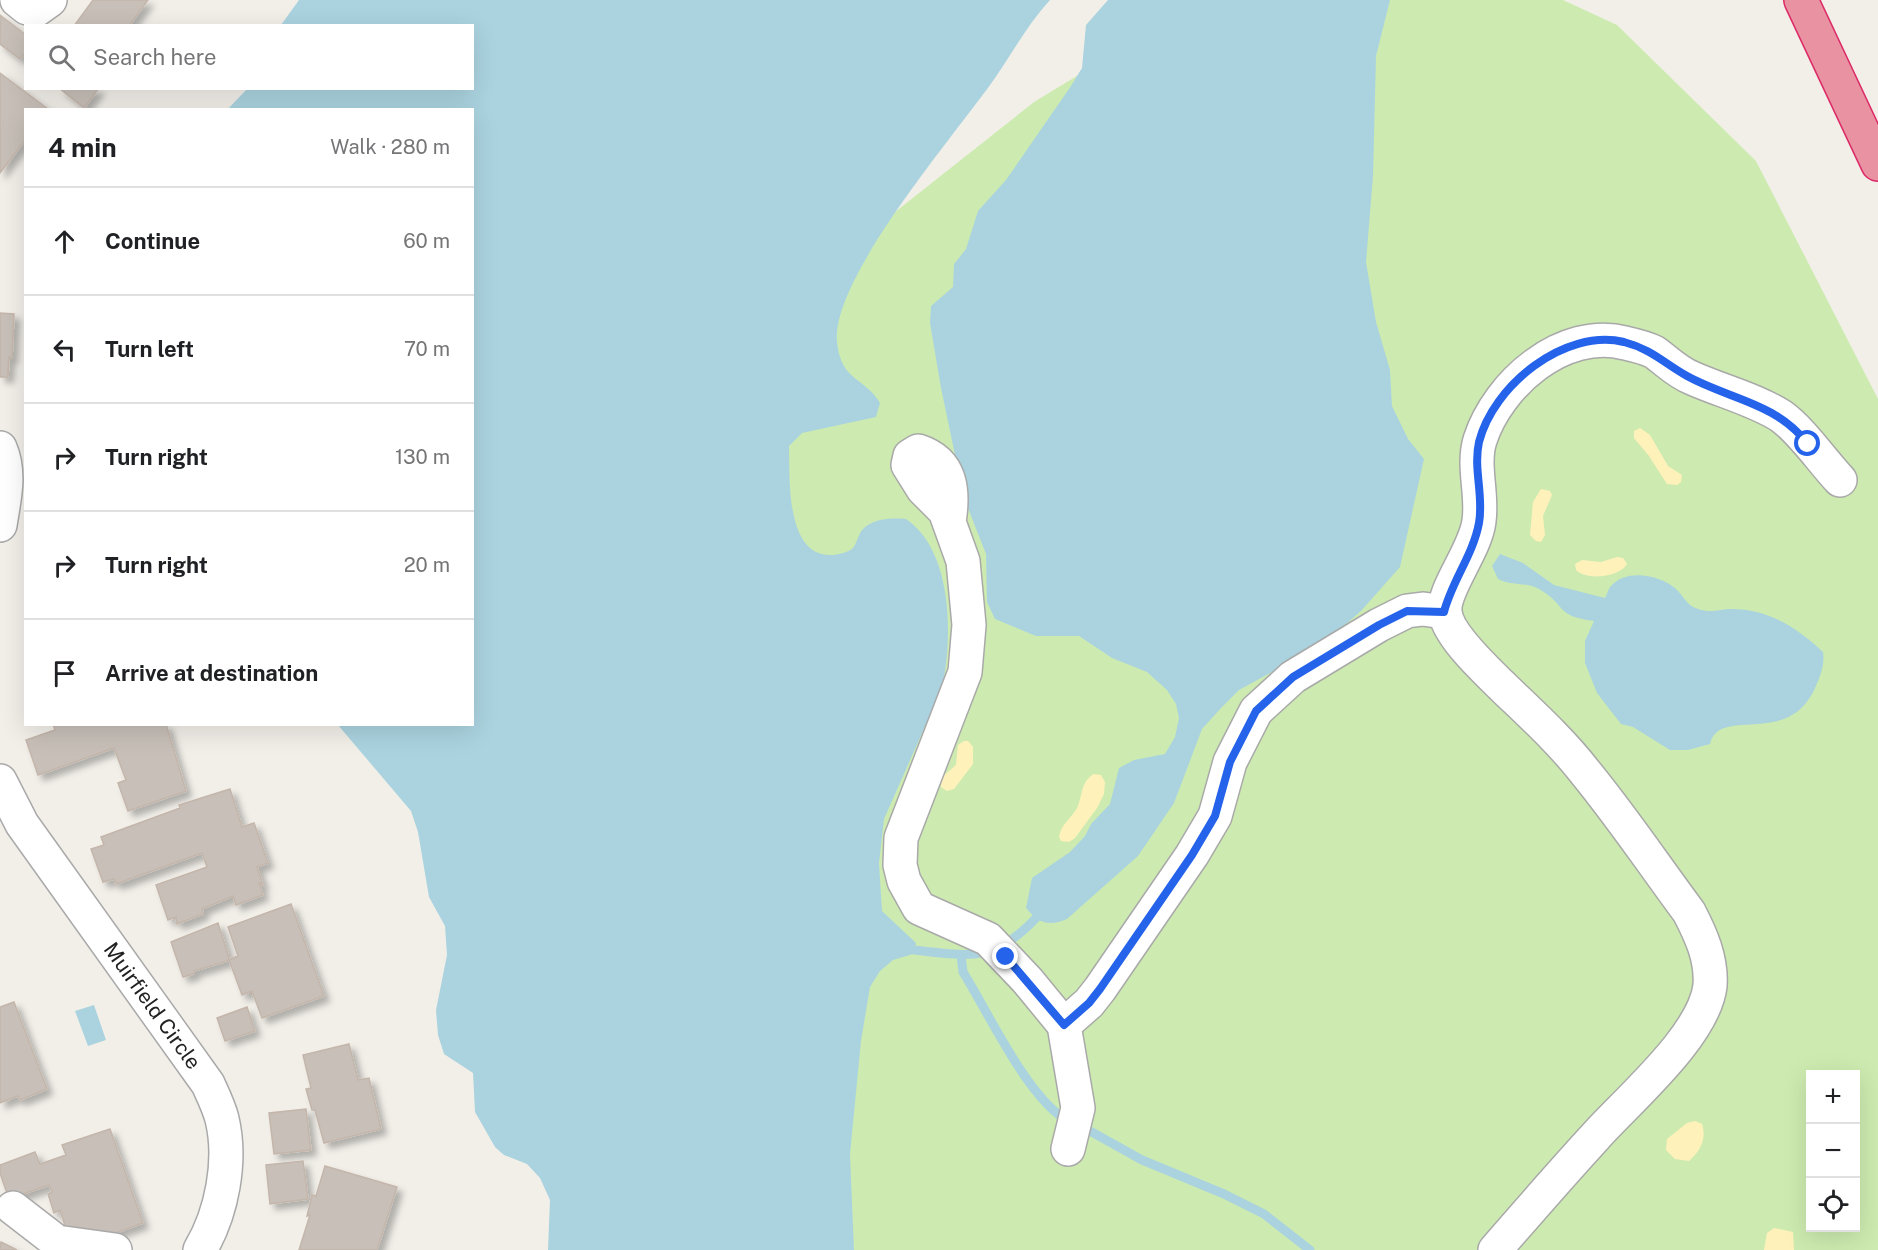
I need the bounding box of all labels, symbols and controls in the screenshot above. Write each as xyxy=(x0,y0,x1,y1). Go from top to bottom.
search box xyxy=(24,24,474,90)
icon: search xyxy=(45,41,78,74)
text: Search here xyxy=(93,44,217,70)
text: 4 min xyxy=(48,132,117,163)
text: Walk · 280 m xyxy=(330,135,450,159)
icon: ahead xyxy=(48,225,81,258)
text: Continue xyxy=(105,228,200,254)
text: 60 m xyxy=(403,229,450,253)
icon: left xyxy=(48,333,81,366)
text: Turn left xyxy=(105,336,194,362)
text: 70 m xyxy=(404,337,450,361)
route start xyxy=(1794,430,1820,456)
icon: right xyxy=(48,441,81,474)
text: Turn right xyxy=(105,444,208,470)
text: 130 m xyxy=(395,445,450,469)
icon: right xyxy=(48,549,81,582)
text: Turn right xyxy=(105,552,208,578)
text: 20 m xyxy=(404,553,450,577)
icon: arrive xyxy=(48,657,81,690)
text: Arrive at destination xyxy=(105,660,318,686)
street label: Muirfield Circle xyxy=(99,937,206,1074)
route end xyxy=(992,943,1018,969)
map controls xyxy=(1806,1070,1860,1232)
button: + xyxy=(1806,1070,1860,1124)
button: − xyxy=(1806,1124,1860,1178)
button: locate xyxy=(1806,1178,1860,1232)

